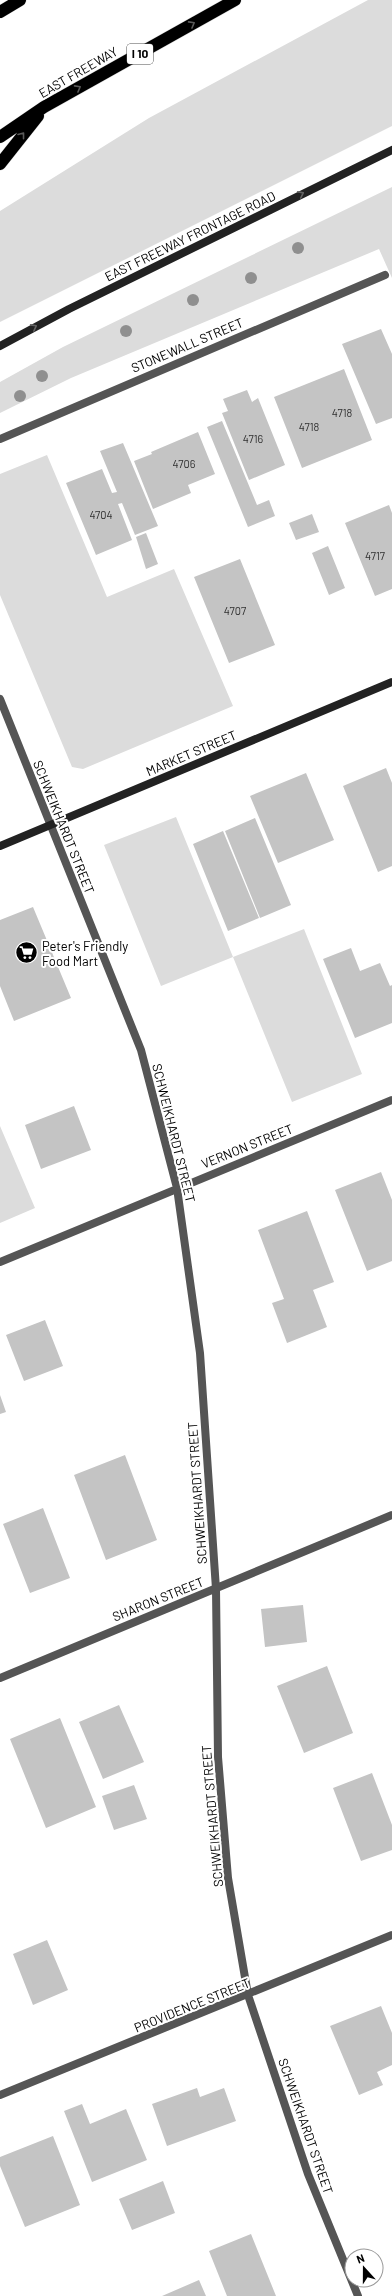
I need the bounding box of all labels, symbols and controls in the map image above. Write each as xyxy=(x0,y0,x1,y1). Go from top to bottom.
one-way arrow xyxy=(188,22,195,29)
street label: EAST FREEWAY xyxy=(36,43,120,101)
road number: I 10 xyxy=(127,44,153,64)
one-way arrow xyxy=(74,85,82,93)
one-way arrow xyxy=(18,133,25,140)
street label: EAST FREEWAY FRONTAGE ROAD xyxy=(102,188,278,284)
one-way arrow xyxy=(297,192,304,199)
street label: STONEWALL STREET xyxy=(129,314,245,376)
one-way arrow xyxy=(30,324,37,332)
house number: 4718 xyxy=(332,406,353,419)
house number: 4718 xyxy=(299,420,320,433)
house number: 4716 xyxy=(243,432,264,445)
house number: 4706 xyxy=(173,457,196,470)
house number: 4704 xyxy=(89,508,113,521)
house number: 4717 xyxy=(365,549,385,562)
house number: 4707 xyxy=(224,604,246,617)
street label: MARKET STREET xyxy=(143,727,239,779)
street label: SCHWEIKHARDT STREET xyxy=(30,758,98,896)
place label: Peter's Friendly Food Mart xyxy=(42,938,128,969)
supermarket icon: Peter's Friendly Food Mart xyxy=(13,940,39,966)
street label: SCHWEIKHARDT STREET xyxy=(149,1062,199,1204)
street label: VERNON STREET xyxy=(199,1120,295,1172)
street label: SCHWEIKHARDT STREET xyxy=(184,1421,210,1565)
street label: SHARON STREET xyxy=(110,1573,206,1625)
street label: SCHWEIKHARDT STREET xyxy=(198,1744,226,1888)
street label: PROVIDENCE STREET xyxy=(132,1974,252,2036)
street label: SCHWEIKHARDT STREET xyxy=(275,2056,337,2196)
north arrow xyxy=(344,2248,384,2288)
text: N xyxy=(354,2251,366,2266)

